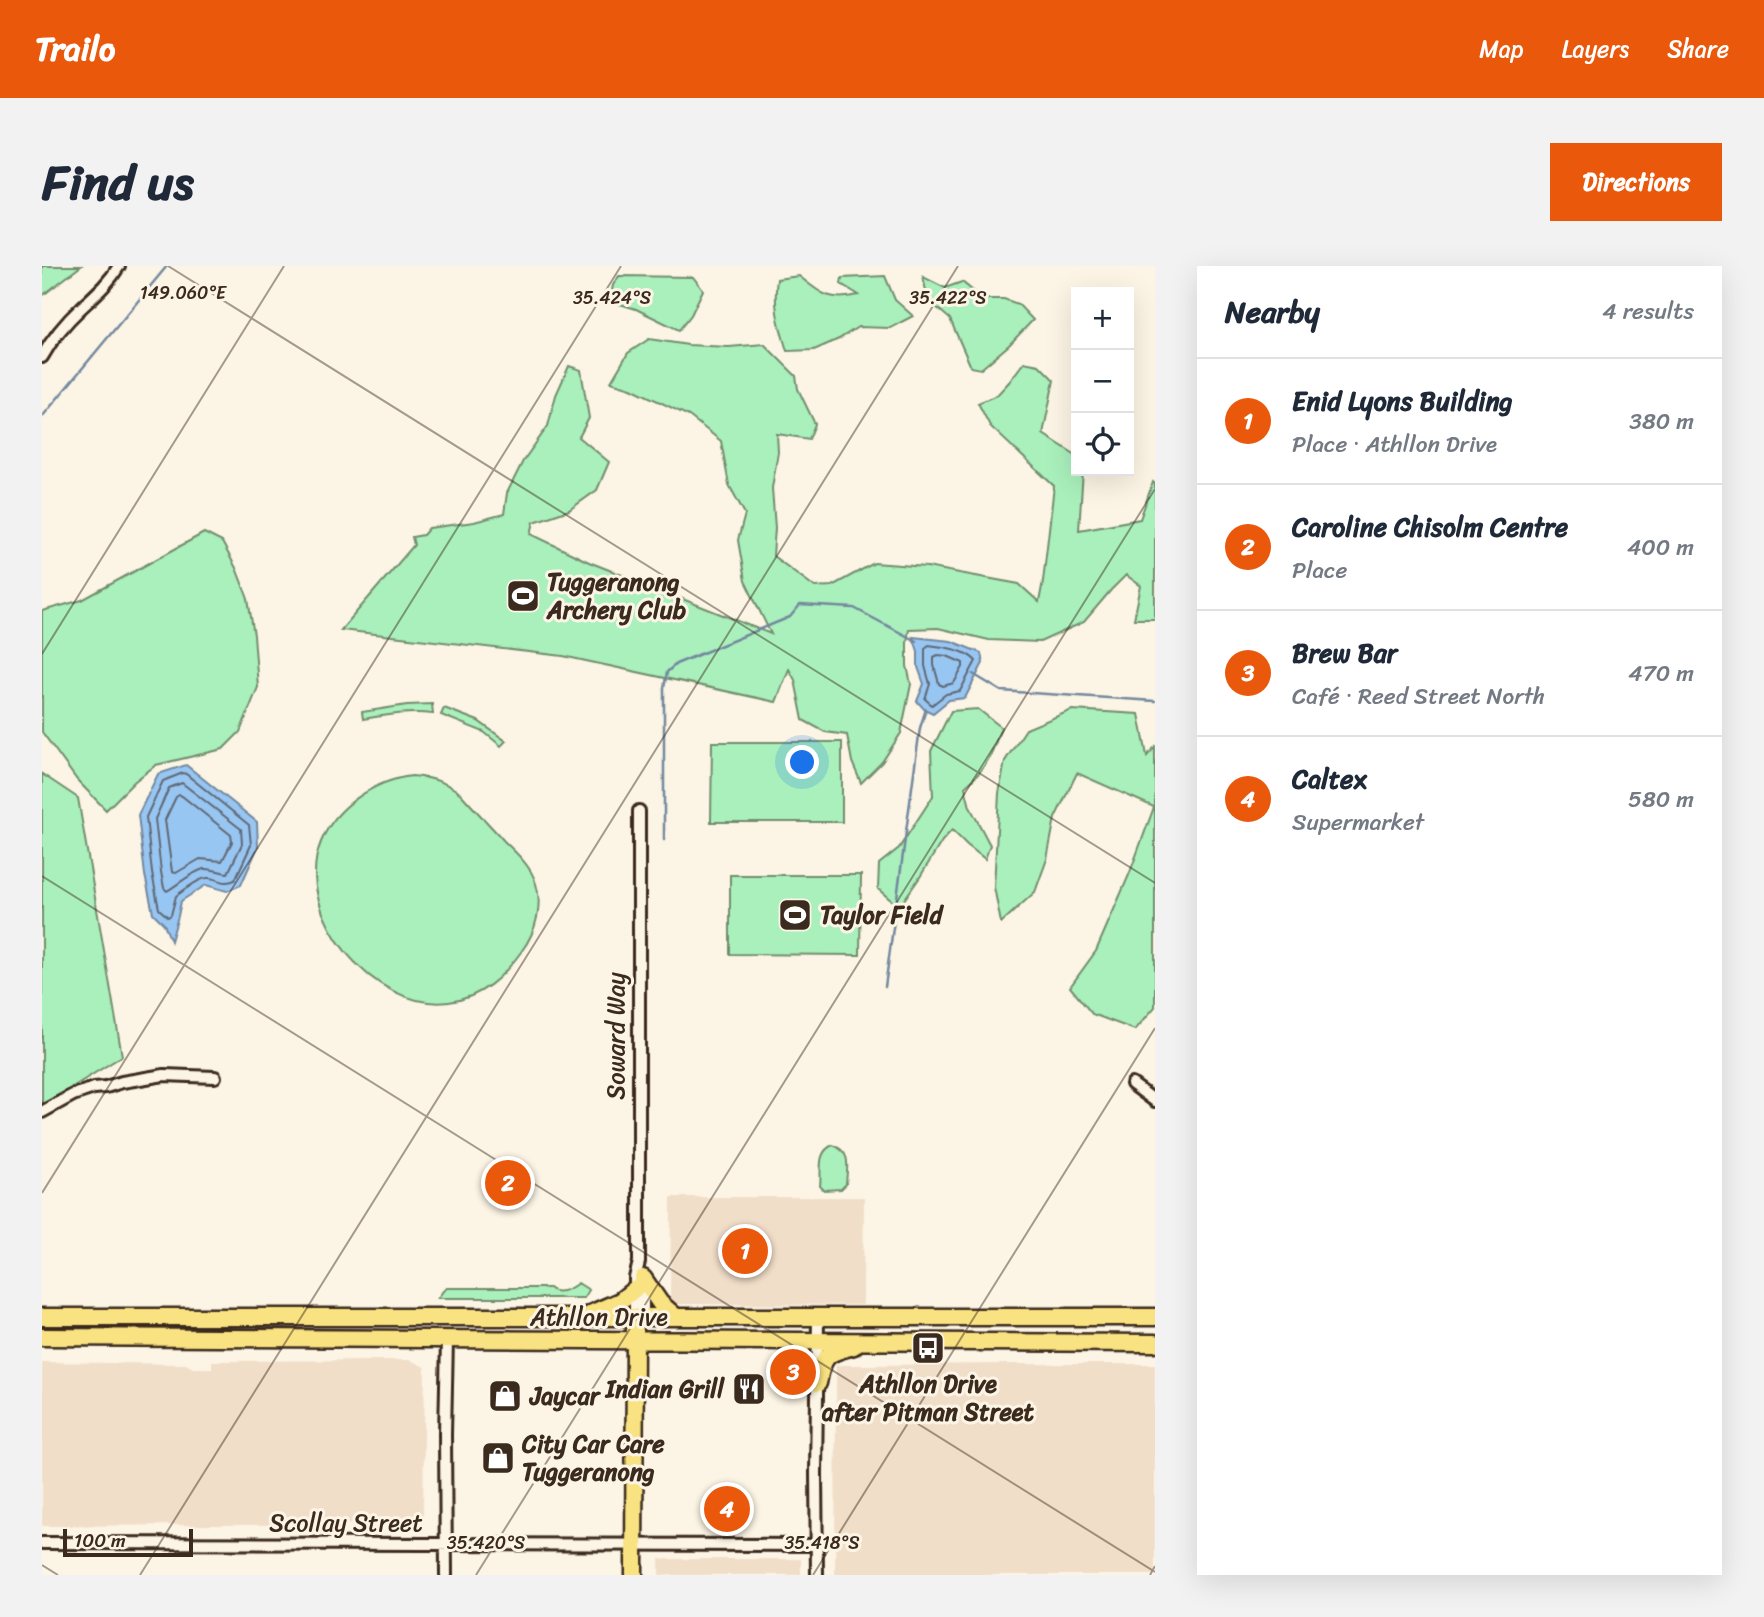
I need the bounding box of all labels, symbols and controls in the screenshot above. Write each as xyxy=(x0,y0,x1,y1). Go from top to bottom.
text: Trailo xyxy=(35,20,115,78)
text: Map xyxy=(1479,28,1524,70)
text: Layers xyxy=(1562,28,1629,70)
text: Share xyxy=(1667,28,1729,70)
text: Find us xyxy=(42,139,194,226)
button: Directions xyxy=(1550,143,1722,221)
text: 149.060°E xyxy=(140,277,227,309)
text: 35.424°S xyxy=(573,282,651,314)
text: 35.422°S xyxy=(909,282,987,314)
text: Nearby xyxy=(1225,285,1320,339)
map controls xyxy=(1071,287,1134,476)
button: + xyxy=(1071,287,1134,350)
text: 4 results xyxy=(1602,291,1694,332)
button: − xyxy=(1071,350,1134,413)
text: Enid Lyons Building xyxy=(1292,378,1513,424)
text: 1 xyxy=(1243,401,1253,442)
text: 380 m xyxy=(1629,401,1694,442)
button: locate xyxy=(1071,413,1134,476)
text: Place · Athllon Drive xyxy=(1292,424,1497,465)
text: Caroline Chisolm Centre xyxy=(1292,504,1568,550)
text: 2 xyxy=(1241,527,1255,568)
text: 400 m xyxy=(1627,527,1694,568)
text: Place xyxy=(1292,550,1347,591)
place label: Tuggeranong Archery Club xyxy=(546,561,687,631)
sports icon: Tuggeranong Archery Club xyxy=(504,577,542,615)
text: Brew Bar xyxy=(1292,630,1398,676)
text: 3 xyxy=(1242,653,1254,694)
text: 470 m xyxy=(1628,653,1694,694)
text: Café · Reed Street North xyxy=(1292,676,1545,717)
your location xyxy=(785,745,819,779)
text: Caltex xyxy=(1292,756,1367,802)
text: 4 xyxy=(1241,779,1255,820)
text: 580 m xyxy=(1628,779,1694,820)
text: Supermarket xyxy=(1292,802,1424,843)
place label: Taylor Field xyxy=(820,894,945,936)
sports icon: Taylor Field xyxy=(776,896,814,934)
street label: Soward Way xyxy=(595,972,637,1100)
pin: 2 xyxy=(485,1157,531,1209)
pin: 1 xyxy=(722,1225,768,1277)
street label: Athllon Drive xyxy=(529,1296,668,1338)
bus stop icon: Athllon Drive after Pitman Street xyxy=(909,1329,947,1367)
pin: 3 xyxy=(770,1346,816,1398)
place label: Athllon Drive after Pitman Street xyxy=(821,1363,1034,1433)
place label: Indian Grill xyxy=(604,1368,725,1410)
restaurant icon: Indian Grill xyxy=(730,1370,768,1408)
place label: Jaycar xyxy=(528,1375,602,1417)
shop icon: Jaycar xyxy=(486,1377,524,1415)
place label: City Car Care Tuggeranong xyxy=(521,1423,665,1493)
shop icon: City Car Care Tuggeranong xyxy=(479,1439,517,1477)
pin: 4 xyxy=(704,1483,750,1535)
street label: Scollay Street xyxy=(269,1502,423,1544)
text: 100 m xyxy=(74,1524,126,1557)
scale bar xyxy=(63,1526,192,1558)
text: 35.420°S xyxy=(447,1527,525,1559)
text: 35.418°S xyxy=(784,1527,860,1559)

